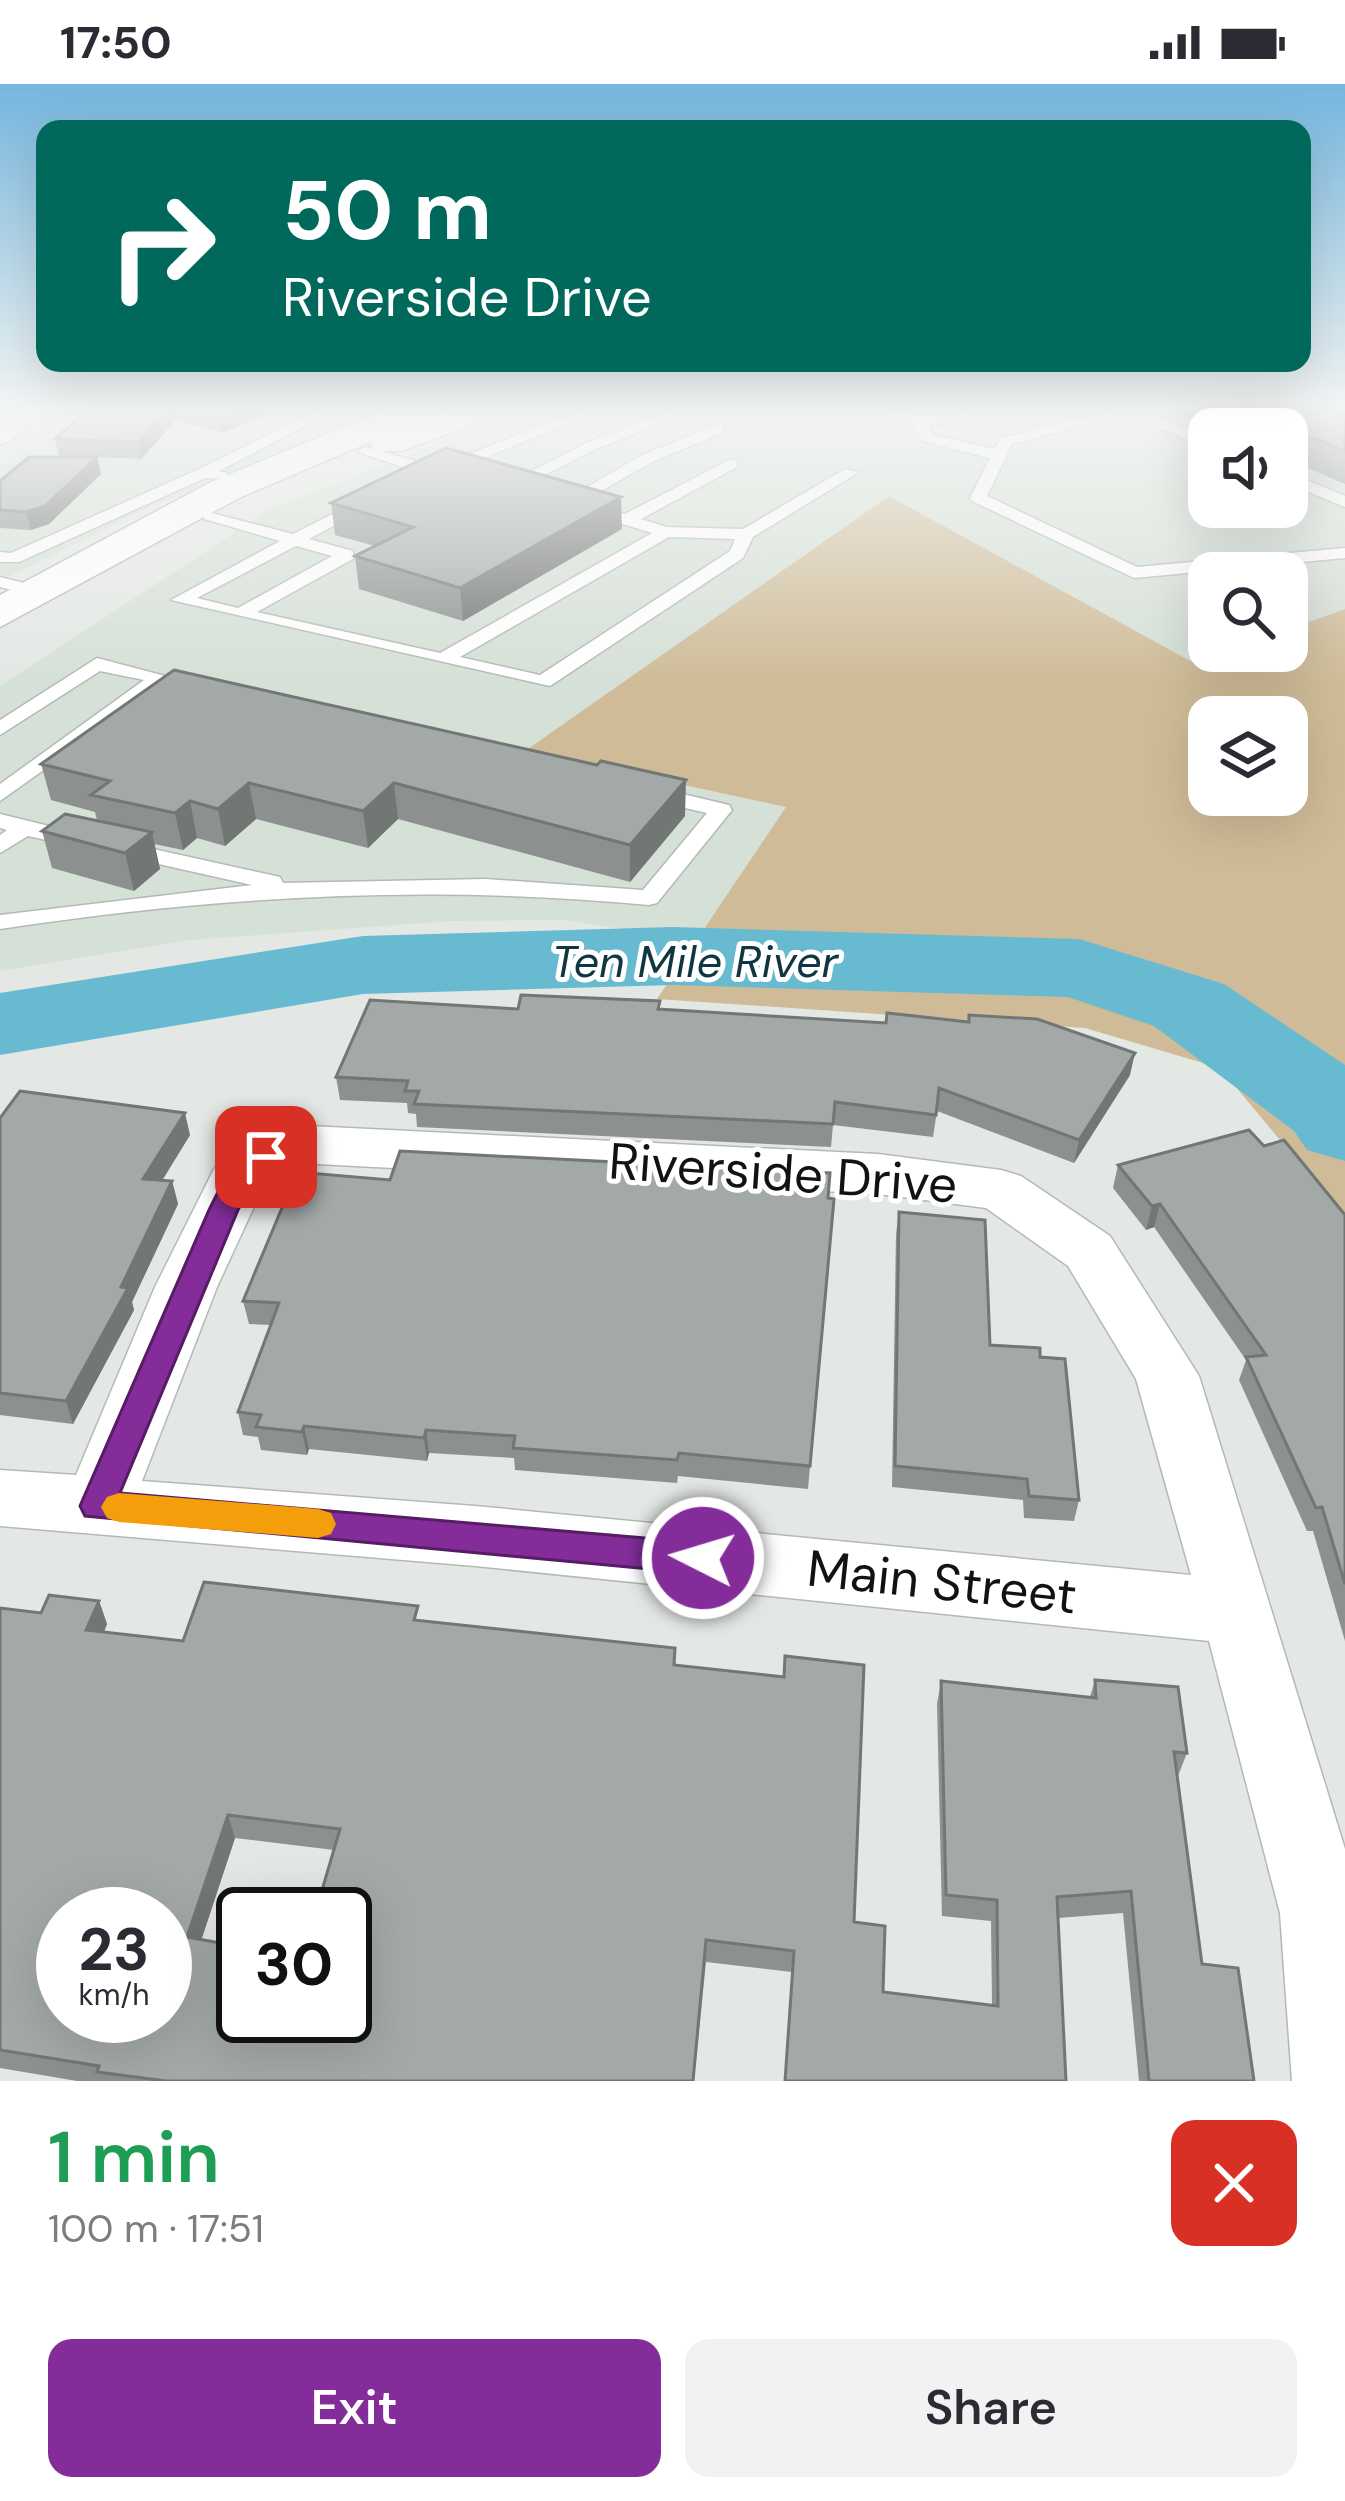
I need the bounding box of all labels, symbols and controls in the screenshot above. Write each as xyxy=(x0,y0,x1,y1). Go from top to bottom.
text: 17:50 xyxy=(60,13,172,72)
text: 50 m xyxy=(282,156,492,265)
icon: right xyxy=(84,168,240,324)
text: Riverside Drive xyxy=(282,262,652,333)
map controls xyxy=(1188,408,1308,816)
button: sound xyxy=(1188,408,1308,528)
button: search xyxy=(1188,552,1308,672)
button: layers xyxy=(1188,696,1308,816)
water label: Ten Mile River xyxy=(552,932,840,991)
pin xyxy=(215,1106,317,1208)
icon: arrive xyxy=(233,1124,299,1190)
street label: Riverside Drive xyxy=(607,1127,959,1219)
position arrow xyxy=(640,1495,766,1621)
street label: Main Street xyxy=(804,1535,1080,1629)
speed limit sign: 30 xyxy=(216,1887,372,2043)
text: 23 xyxy=(79,1910,149,1989)
text: km/h xyxy=(79,1975,149,2014)
text: 1 min xyxy=(48,2111,220,2204)
button: close xyxy=(1171,2120,1297,2246)
text: 100 m · 17:51 xyxy=(48,2203,264,2254)
button: Exit xyxy=(48,2339,661,2477)
button: Share xyxy=(685,2339,1297,2477)

